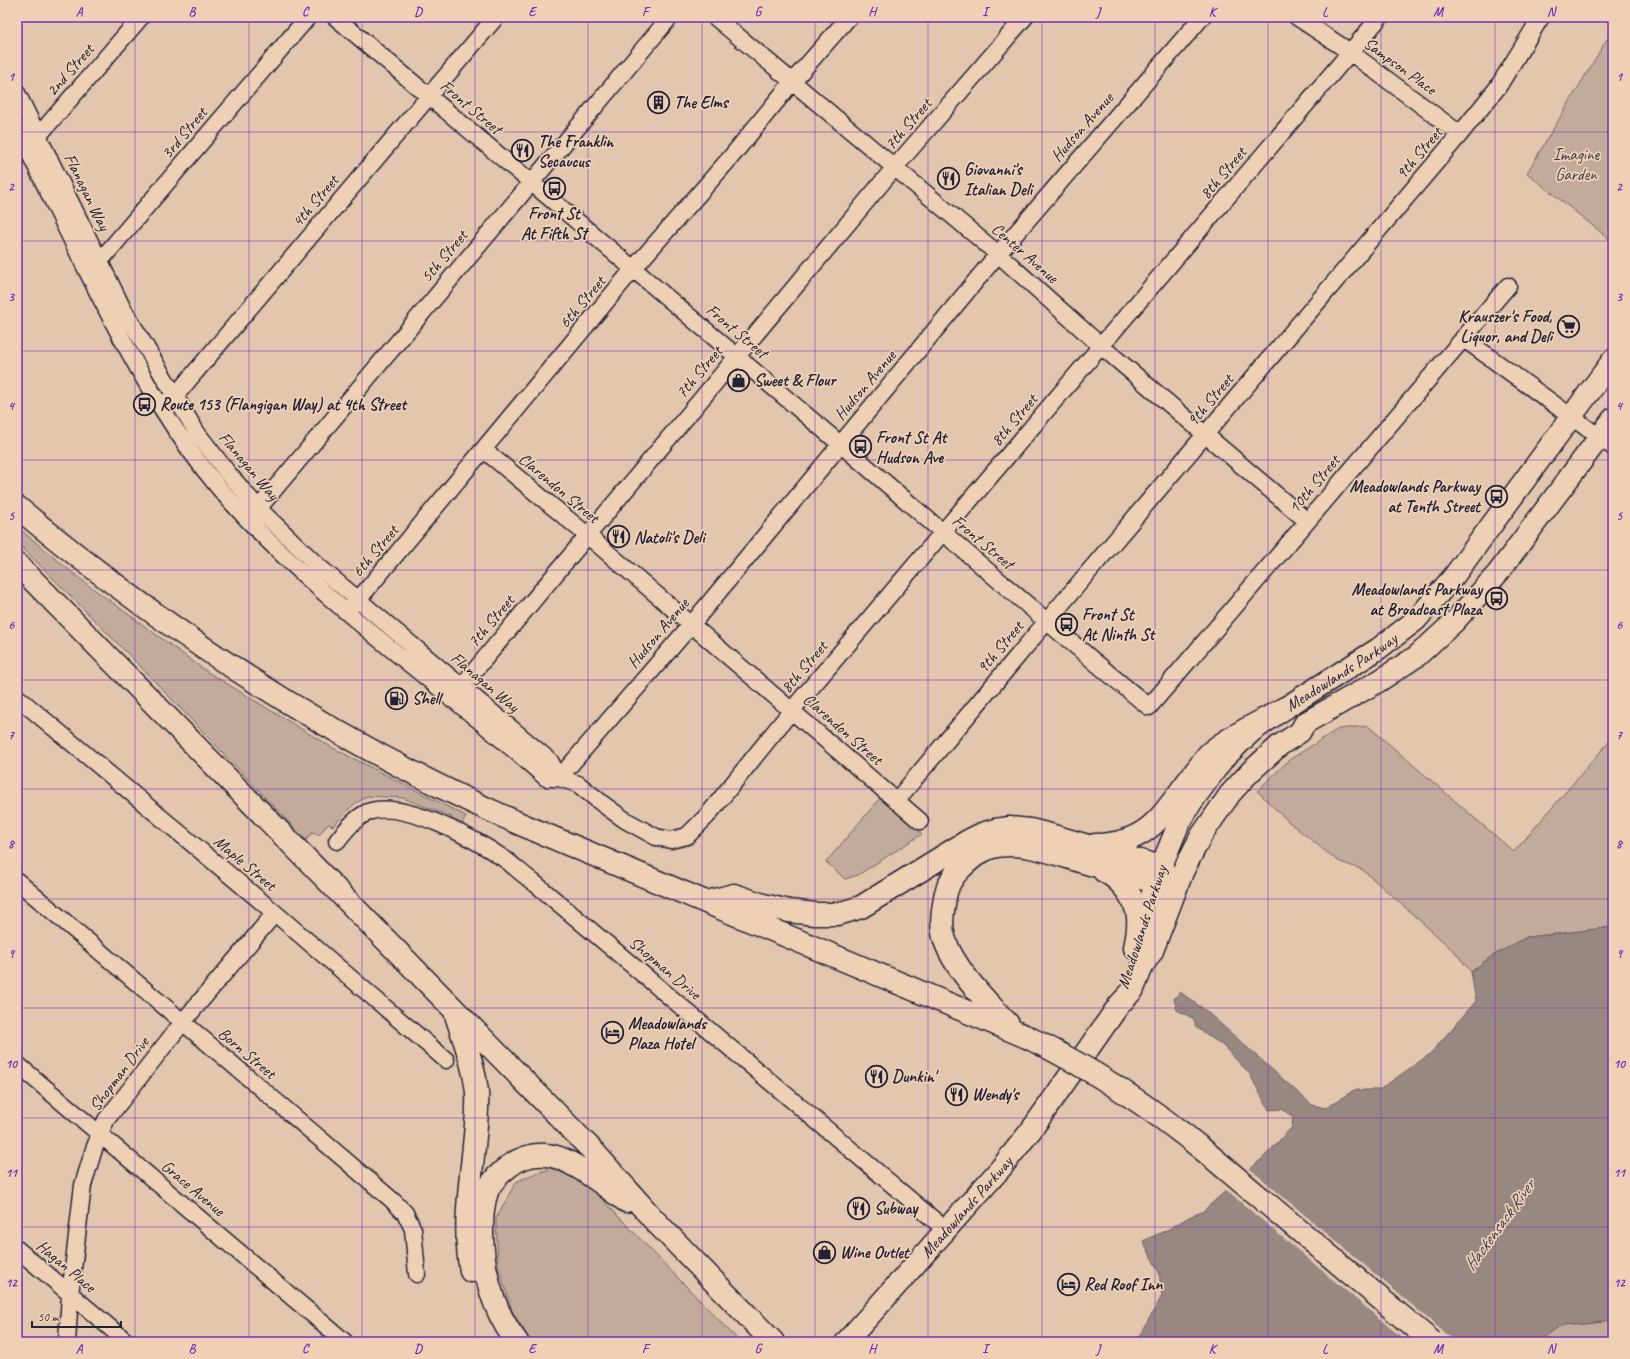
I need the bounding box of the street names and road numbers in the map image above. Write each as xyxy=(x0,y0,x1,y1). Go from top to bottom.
street label: Sampson Place xyxy=(1360,33,1442,100)
street label: 2nd Street xyxy=(41,38,100,101)
street label: Front Street xyxy=(436,75,508,140)
street label: Hudson Avenue xyxy=(1046,87,1119,166)
street label: 7th Street xyxy=(880,92,938,154)
street label: 3rd Street xyxy=(156,101,213,163)
street label: 9th Street xyxy=(1391,121,1448,183)
street label: 8th Street xyxy=(1195,141,1252,203)
street label: Flanagan Way xyxy=(59,150,115,235)
street label: 4th Street xyxy=(287,169,344,231)
street label: Center Avenue xyxy=(987,218,1064,289)
street label: 5th Street xyxy=(416,224,473,286)
street label: 6th Street xyxy=(554,270,611,332)
street label: Front Street xyxy=(702,299,774,364)
street label: 7th Street xyxy=(671,340,728,402)
street label: Hudson Avenue xyxy=(830,344,901,424)
street label: 9th Street xyxy=(1182,368,1239,430)
street label: 8th Street xyxy=(986,388,1043,450)
street label: Flanagan Way xyxy=(214,427,285,505)
street label: Clarendon Street xyxy=(514,448,605,529)
street label: 10th Street xyxy=(1284,449,1346,517)
street label: Front Street xyxy=(948,510,1020,575)
street label: 6th Street xyxy=(347,519,404,581)
street label: 7th Street xyxy=(463,589,520,651)
street label: Hudson Avenue xyxy=(623,592,694,672)
street label: 9th Street xyxy=(972,615,1029,677)
street label: Meadowlands Parkway xyxy=(1282,627,1402,716)
street label: 8th Street xyxy=(776,635,833,697)
street label: Flanagan Way xyxy=(446,647,524,718)
street label: Clarendon Street xyxy=(799,689,889,771)
street label: Maple Street xyxy=(209,831,282,897)
street label: Meadowlands Parkway xyxy=(1112,862,1172,991)
street label: Shopman Drive xyxy=(625,932,706,1005)
street label: Born Street xyxy=(214,1023,282,1085)
street label: Shopman Drive xyxy=(84,1032,155,1115)
street label: Meadowlands Parkway xyxy=(916,1151,1018,1262)
street label: Grace Avenue xyxy=(157,1155,230,1222)
street label: Hagan Place xyxy=(32,1235,101,1298)

